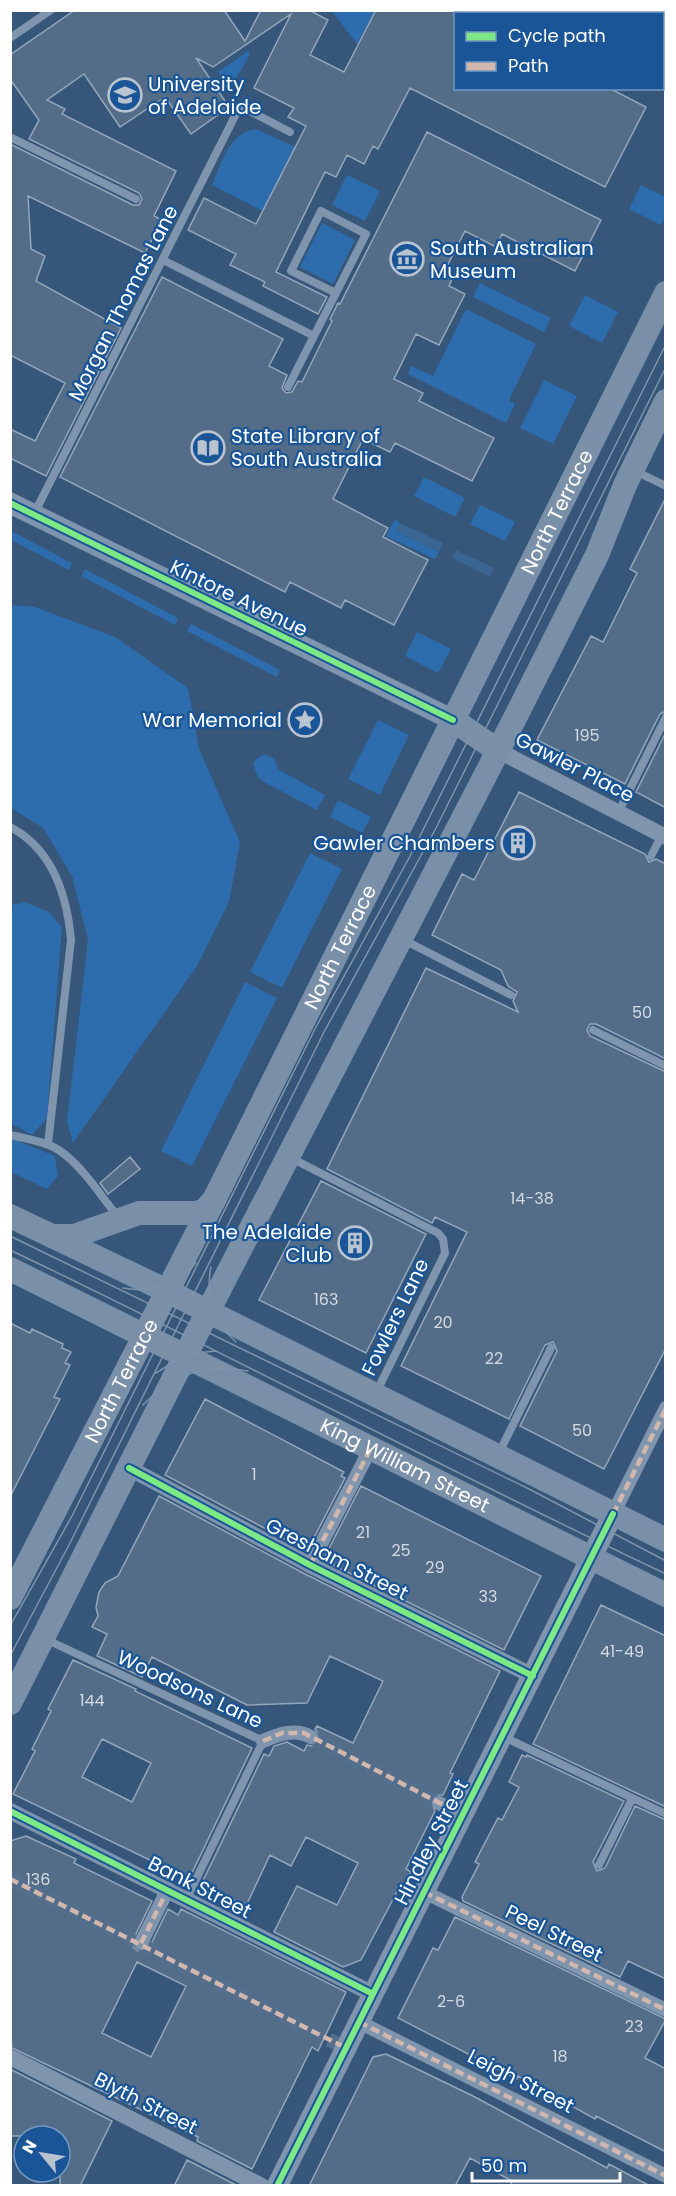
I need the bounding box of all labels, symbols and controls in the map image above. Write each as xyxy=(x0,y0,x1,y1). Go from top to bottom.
legend xyxy=(454,12,664,90)
text: Cycle path xyxy=(508,23,606,48)
text: Path xyxy=(508,53,549,78)
place label: University of Adelaide xyxy=(148,70,261,121)
school or university icon: University of Adelaide xyxy=(107,77,143,113)
street label: Morgan Thomas Lane xyxy=(61,200,185,406)
place label: South Australian Museum xyxy=(430,234,594,285)
museum icon: South Australian Museum xyxy=(389,241,425,277)
place label: State Library of South Australia xyxy=(231,422,382,473)
library icon: State Library of South Australia xyxy=(190,430,226,466)
street label: North Terrace xyxy=(514,445,600,579)
street label: Kintore Avenue xyxy=(165,553,313,643)
place icon: War Memorial xyxy=(287,702,323,738)
place label: War Memorial xyxy=(142,706,282,734)
house number: 195 xyxy=(574,724,600,747)
street label: Gawler Place xyxy=(511,725,639,809)
building icon: Gawler Chambers xyxy=(500,825,536,861)
place label: Gawler Chambers xyxy=(313,829,495,857)
street label: North Terrace xyxy=(297,880,383,1014)
house number: 50 xyxy=(632,1001,652,1024)
house number: 14-38 xyxy=(510,1187,554,1210)
place label: The Adelaide Club xyxy=(202,1218,332,1269)
building icon: The Adelaide Club xyxy=(337,1225,373,1261)
street label: Fowlers Lane xyxy=(355,1254,435,1380)
house number: 163 xyxy=(314,1288,338,1311)
house number: 20 xyxy=(433,1311,453,1334)
street label: North Terrace xyxy=(78,1314,165,1448)
house number: 22 xyxy=(485,1347,503,1370)
street label: King William Street xyxy=(315,1411,494,1519)
house number: 50 xyxy=(572,1419,592,1442)
house number: 1 xyxy=(251,1463,257,1486)
street label: Gresham Street xyxy=(261,1511,413,1607)
house number: 21 xyxy=(356,1521,370,1544)
house number: 25 xyxy=(391,1539,411,1562)
house number: 29 xyxy=(425,1556,445,1579)
house number: 33 xyxy=(479,1585,497,1608)
house number: 41-49 xyxy=(600,1640,644,1663)
street label: Woodsons Lane xyxy=(113,1643,267,1735)
house number: 144 xyxy=(79,1689,105,1712)
street label: Hindley Street xyxy=(387,1774,475,1910)
street label: Bank Street xyxy=(143,1849,257,1925)
house number: 136 xyxy=(26,1868,50,1891)
street label: Peel Street xyxy=(501,1897,607,1969)
house number: 2-6 xyxy=(437,1990,465,2013)
house number: 23 xyxy=(625,2015,643,2038)
street label: Leigh Street xyxy=(463,2042,579,2120)
house number: 18 xyxy=(552,2045,568,2068)
street label: Blyth Street xyxy=(90,2065,202,2141)
north arrow xyxy=(12,2124,72,2184)
text: N xyxy=(16,2136,42,2158)
scale bar xyxy=(472,2145,620,2183)
text: 50 m xyxy=(481,2153,527,2178)

